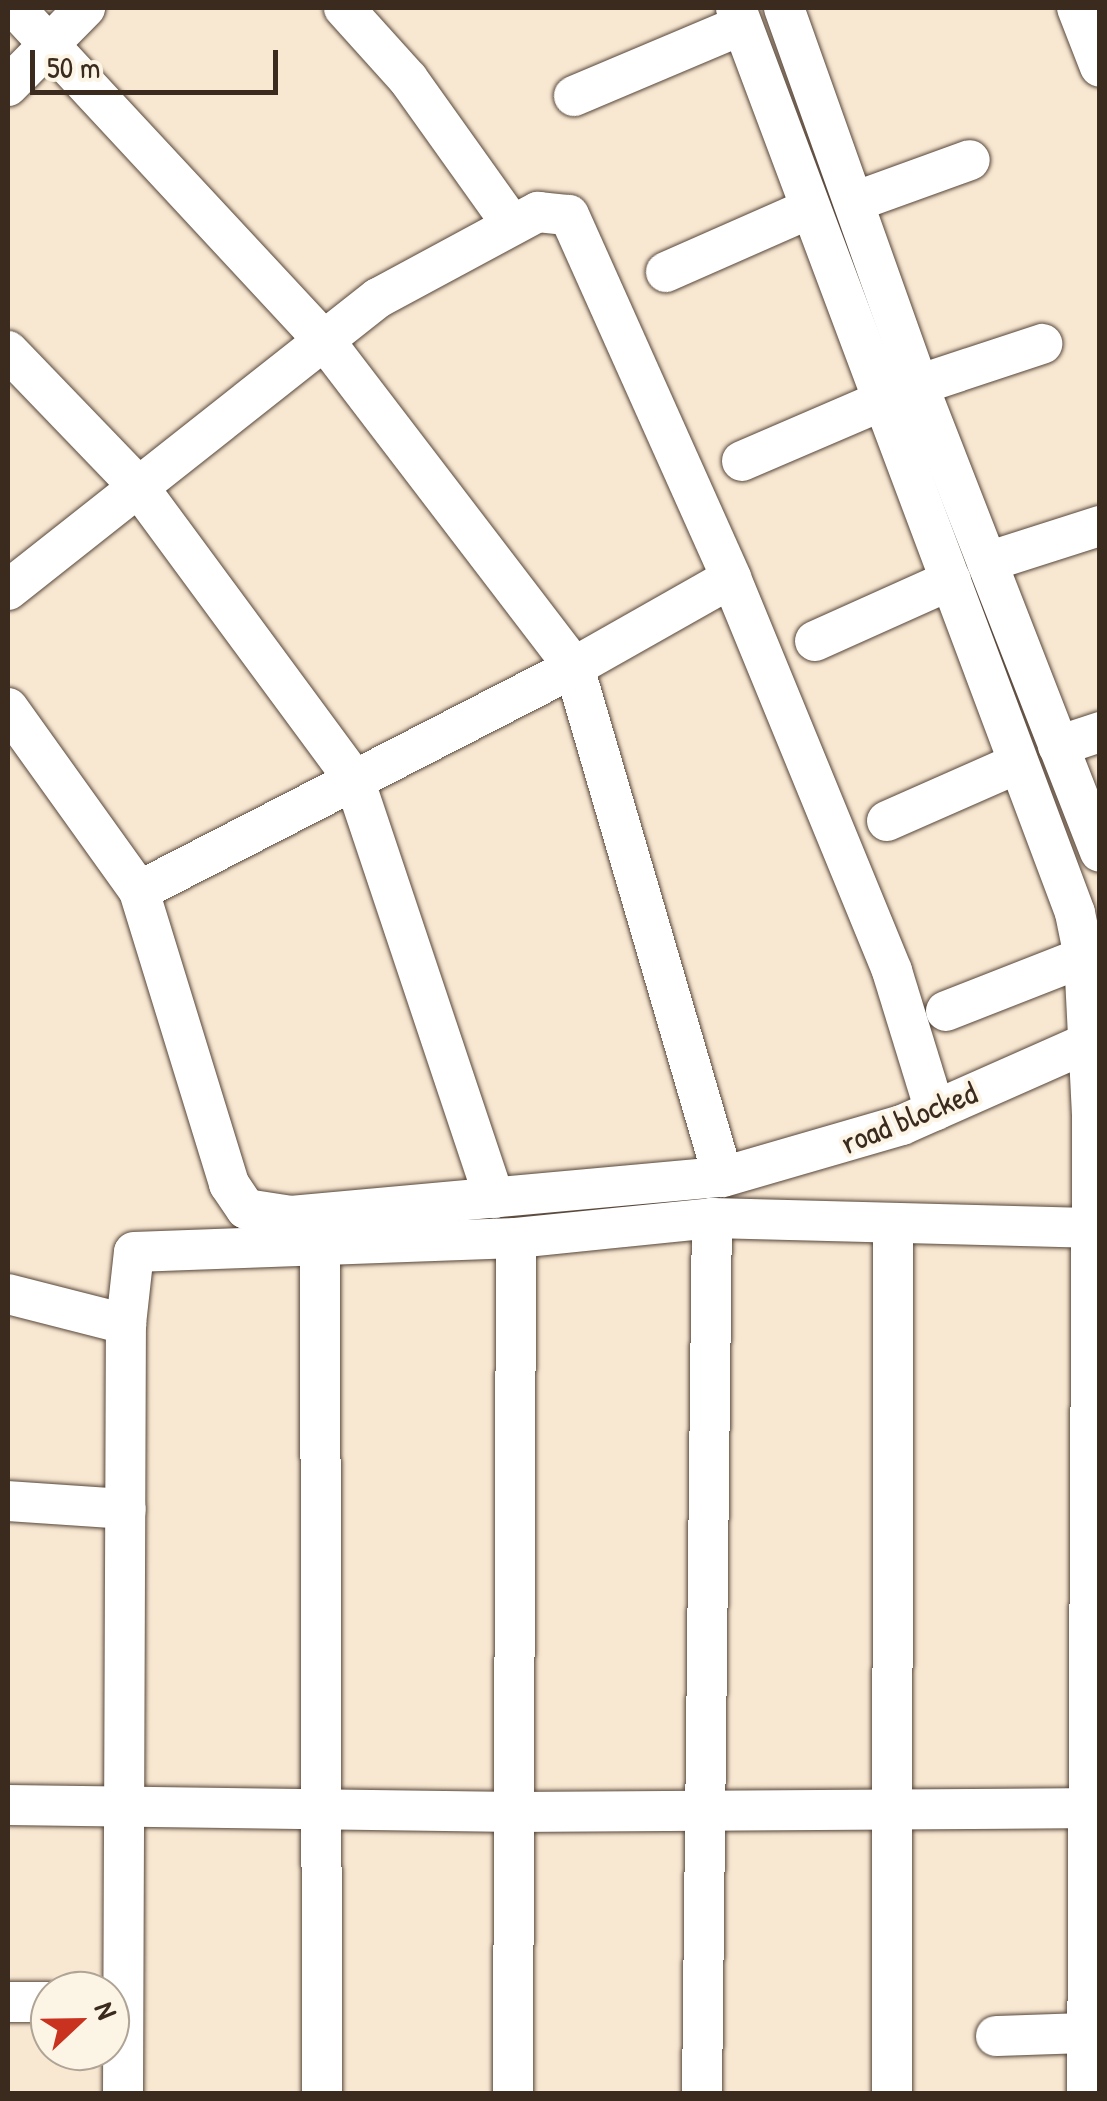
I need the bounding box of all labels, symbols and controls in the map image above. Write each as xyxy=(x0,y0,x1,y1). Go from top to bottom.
scale bar xyxy=(35,30,282,92)
text: 50 m xyxy=(47,47,100,87)
street label: road blocked xyxy=(835,1073,983,1163)
north arrow xyxy=(30,1971,130,2071)
text: N xyxy=(86,1996,126,2025)

